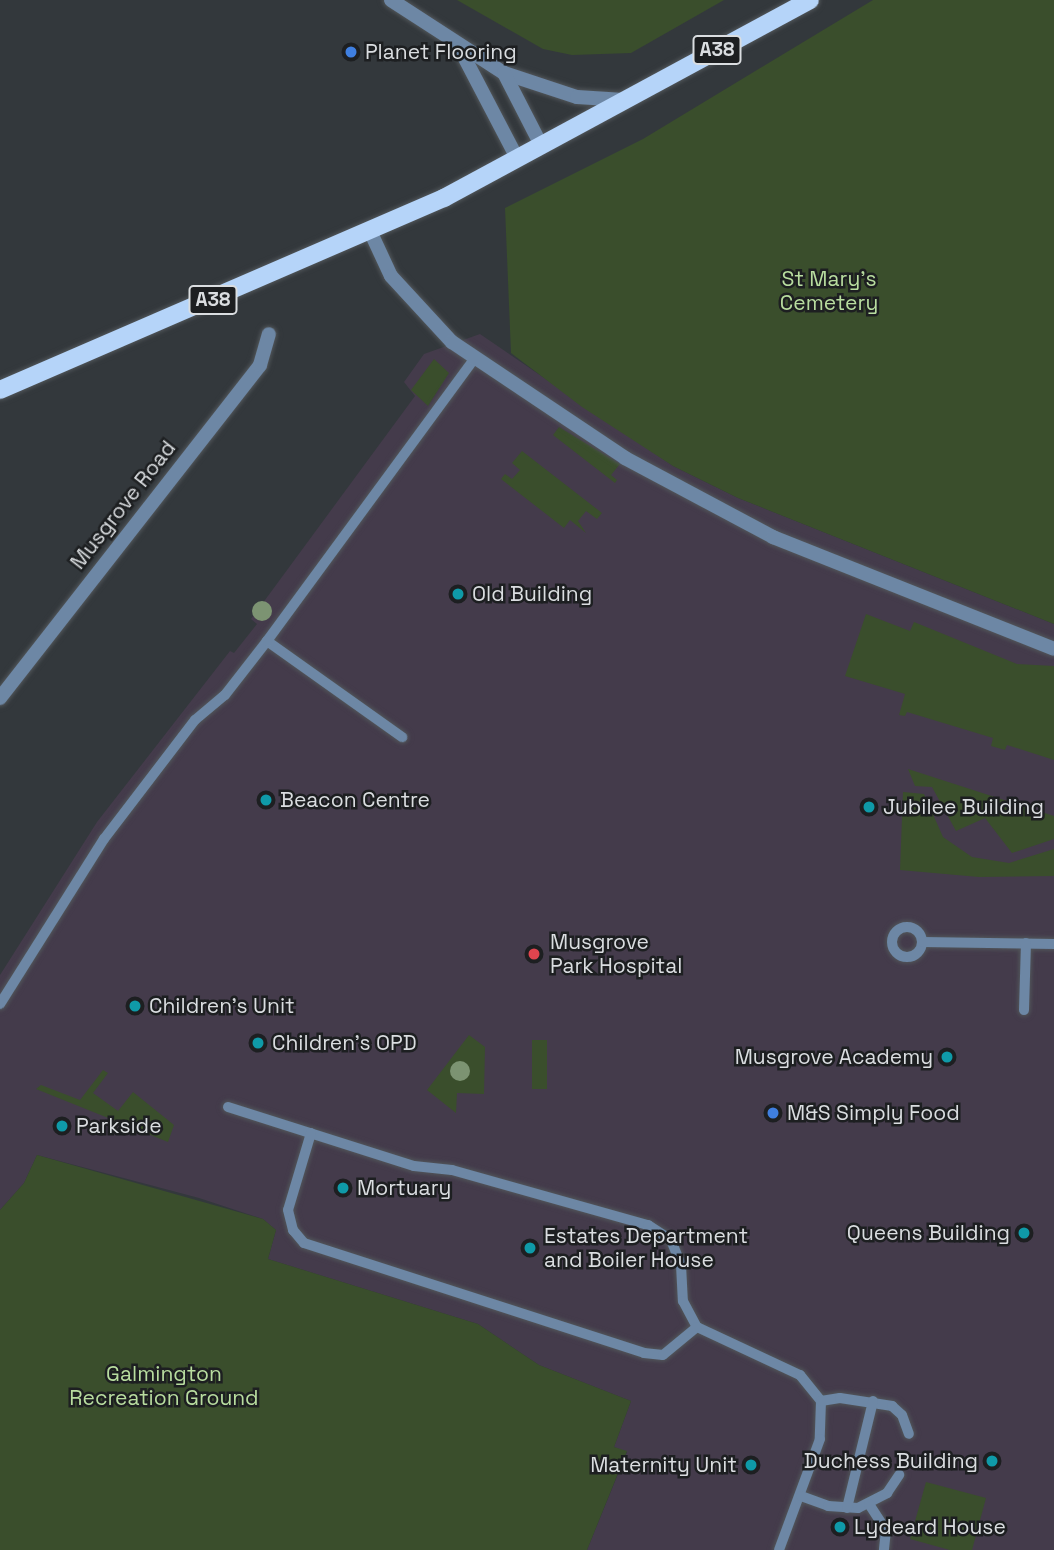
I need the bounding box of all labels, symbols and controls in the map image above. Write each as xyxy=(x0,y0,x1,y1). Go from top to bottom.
road number: A38 xyxy=(692,34,742,66)
place label: Planet Flooring xyxy=(365,39,517,65)
marker: Planet Flooring xyxy=(343,44,359,60)
park label: St Mary's Cemetery xyxy=(780,266,878,316)
road number: A38 xyxy=(188,284,238,316)
street label: Musgrove Road xyxy=(65,436,181,574)
place label: Old Building xyxy=(472,581,592,607)
marker: Old Building xyxy=(450,586,466,602)
place label: Beacon Centre xyxy=(280,787,430,813)
marker: Beacon Centre xyxy=(258,792,274,808)
place label: Jubilee Building xyxy=(883,794,1044,820)
marker: Jubilee Building xyxy=(861,799,877,815)
place label: Musgrove Park Hospital xyxy=(550,929,682,979)
marker: Musgrove Park Hospital xyxy=(524,944,544,964)
place label: Children's Unit xyxy=(149,993,295,1019)
marker: Children's Unit xyxy=(127,998,143,1014)
place label: Children's OPD xyxy=(272,1030,417,1056)
marker: Children's OPD xyxy=(250,1035,266,1051)
place label: Musgrove Academy xyxy=(734,1044,933,1070)
marker: Musgrove Academy xyxy=(939,1049,955,1065)
place label: M&S Simply Food xyxy=(787,1100,960,1126)
marker: M&S Simply Food xyxy=(765,1105,781,1121)
place label: Parkside xyxy=(76,1113,162,1139)
marker: Parkside xyxy=(54,1118,70,1134)
place label: Mortuary xyxy=(357,1175,451,1201)
marker: Mortuary xyxy=(335,1180,351,1196)
place label: Queens Building xyxy=(847,1220,1010,1246)
place label: Estates Department and Boiler House xyxy=(544,1223,748,1273)
marker: Queens Building xyxy=(1016,1225,1032,1241)
marker: Estates Department and Boiler House xyxy=(522,1240,538,1256)
park label: Galmington Recreation Ground xyxy=(69,1361,259,1411)
place label: Duchess Building xyxy=(804,1448,978,1474)
place label: Maternity Unit xyxy=(590,1452,737,1478)
marker: Duchess Building xyxy=(984,1453,1000,1469)
marker: Maternity Unit xyxy=(743,1457,759,1473)
place label: Lydeard House xyxy=(854,1514,1006,1540)
marker: Lydeard House xyxy=(832,1519,848,1535)

